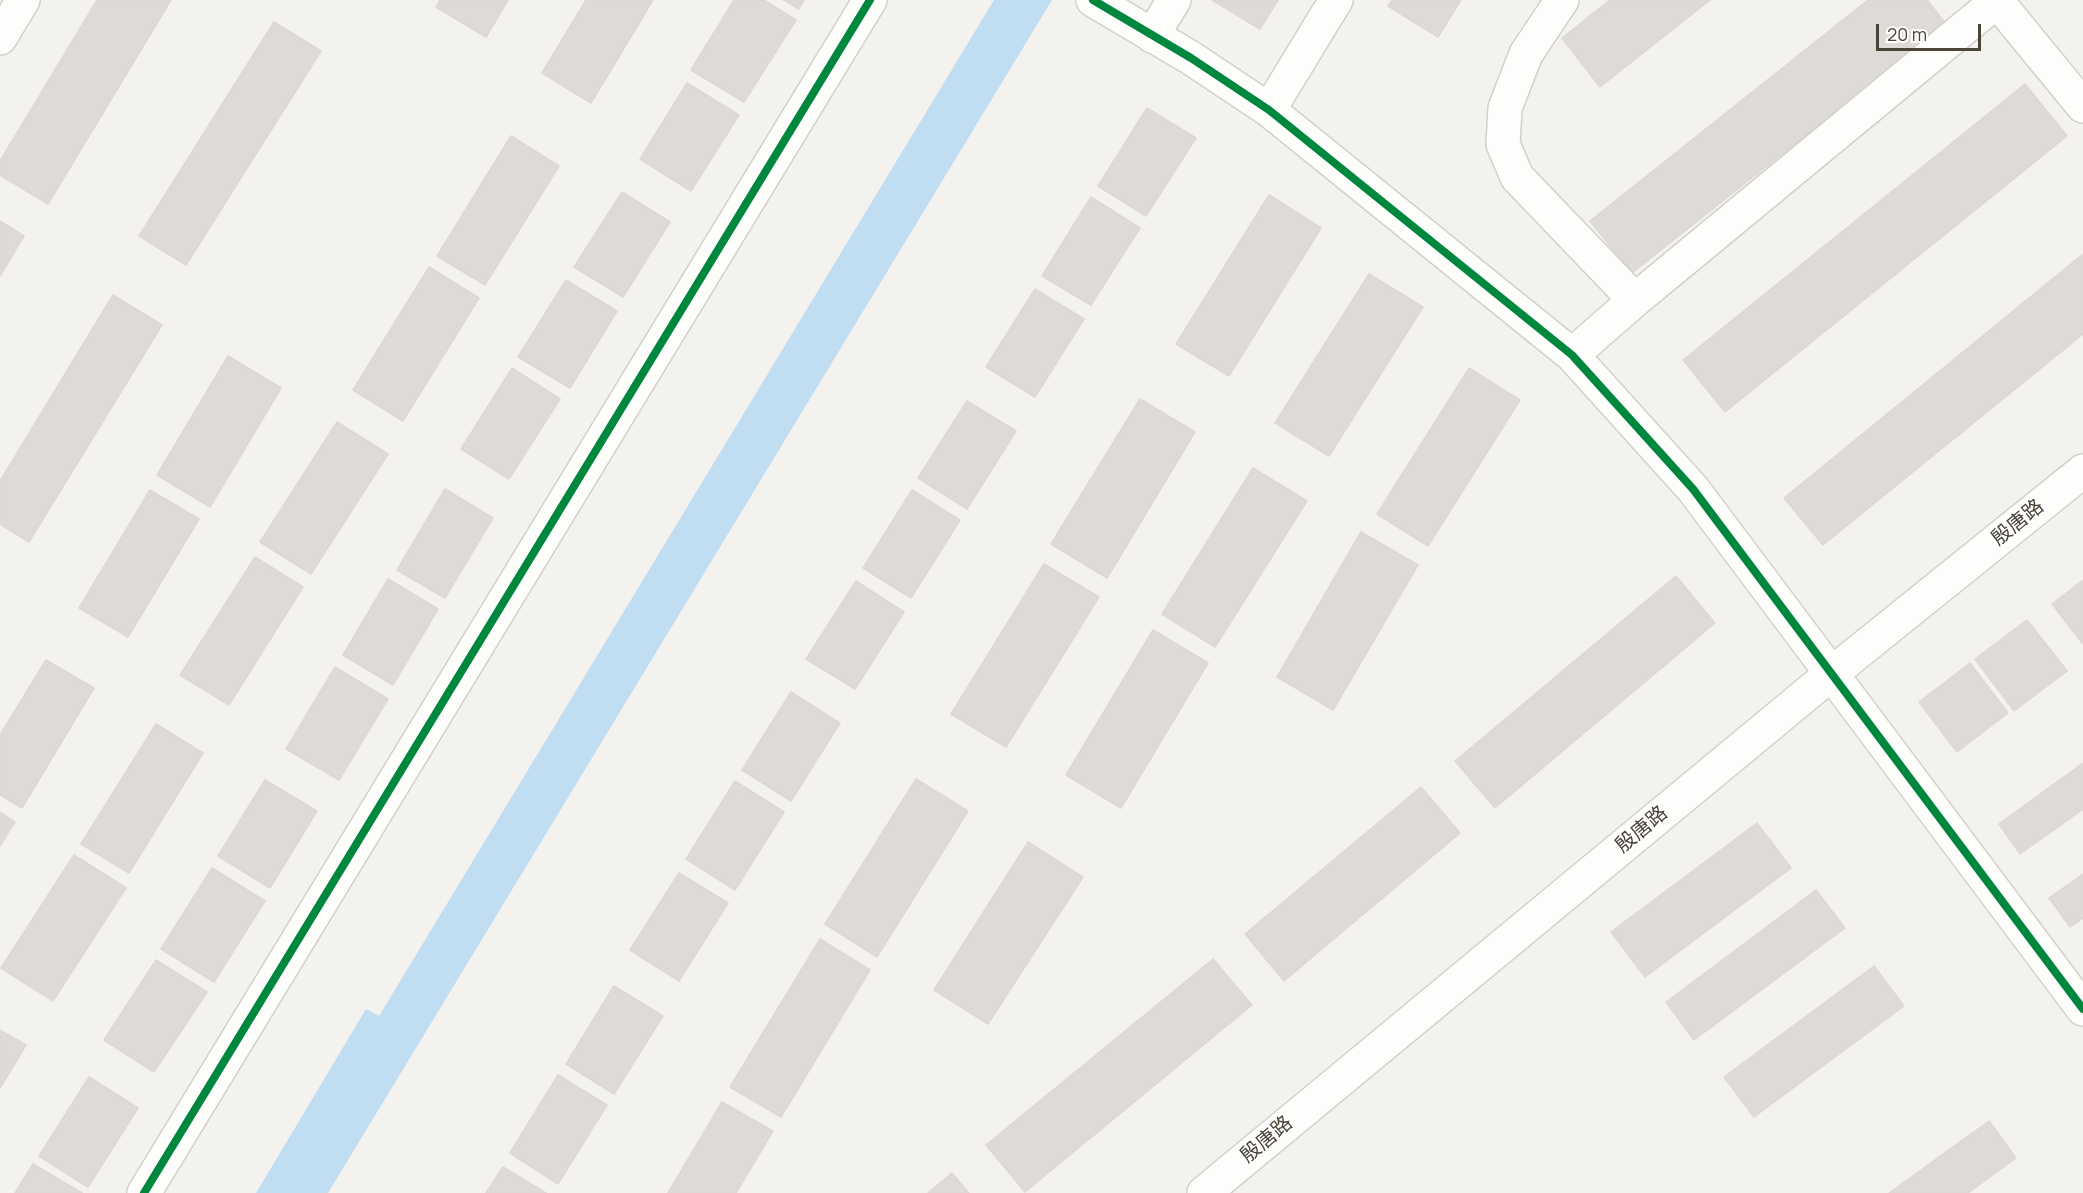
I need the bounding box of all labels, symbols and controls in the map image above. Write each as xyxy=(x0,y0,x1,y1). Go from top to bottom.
scale bar xyxy=(1879,12,1984,50)
text: 20 m xyxy=(1887,22,1927,46)
street label: 殷唐路 xyxy=(1987,495,2049,551)
street label: 殷唐路 xyxy=(1611,802,1673,858)
street label: 殷唐路 xyxy=(1236,1112,1298,1168)

